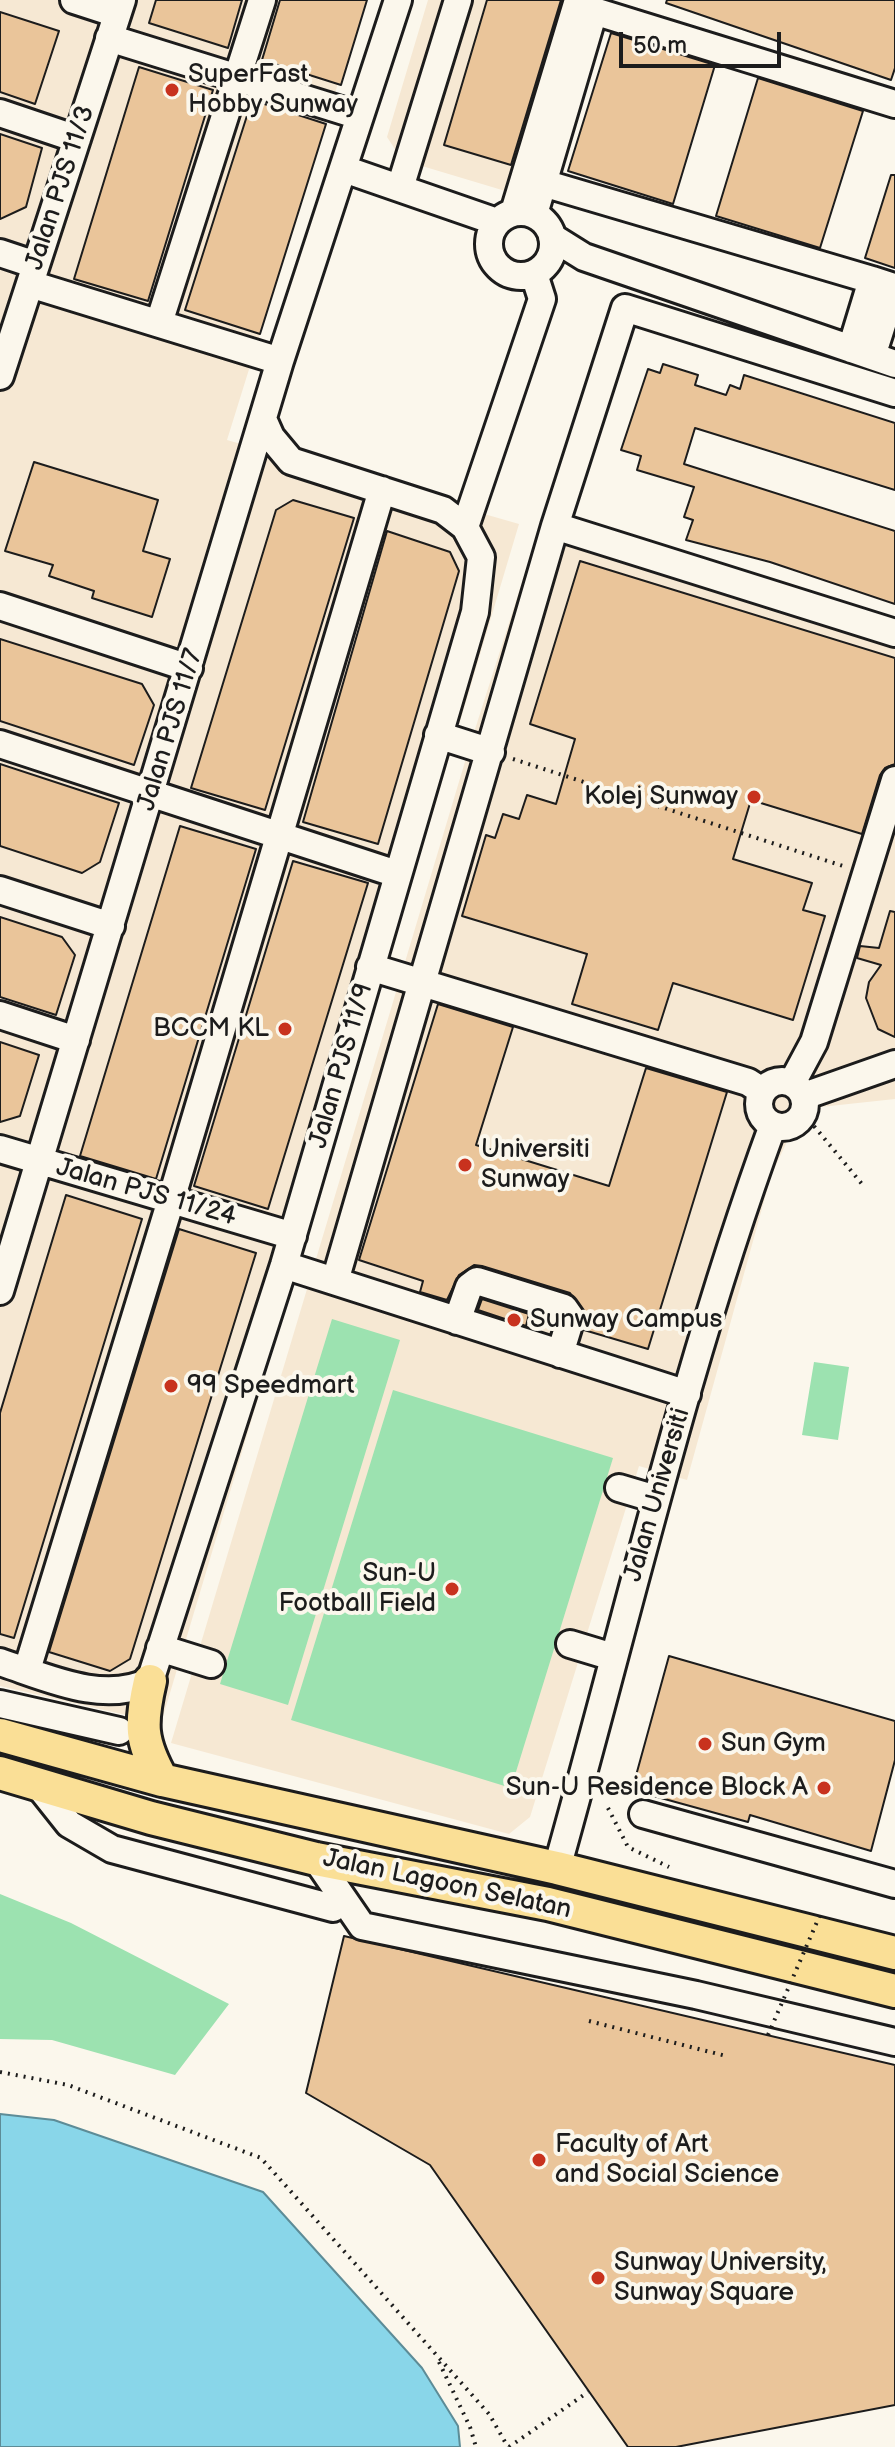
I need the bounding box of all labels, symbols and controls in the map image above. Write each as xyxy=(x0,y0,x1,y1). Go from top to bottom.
scale bar xyxy=(623,16,785,66)
text: 50 m xyxy=(633,31,687,60)
place label: SuperFast Hobby Sunway xyxy=(188,59,358,120)
marker: SuperFast Hobby Sunway xyxy=(163,81,181,99)
street label: Jalan PJS 11/3 xyxy=(20,102,102,274)
street label: Jalan PJS 11/7 xyxy=(132,645,210,815)
place label: Kolej Sunway xyxy=(584,781,738,813)
marker: Kolej Sunway xyxy=(745,788,763,806)
street label: Jalan PJS 11/9 xyxy=(304,980,380,1152)
place label: BCCM KL xyxy=(153,1013,269,1045)
marker: BCCM KL xyxy=(276,1020,294,1038)
place label: Universiti Sunway xyxy=(481,1134,590,1196)
street label: Jalan PJS 11/24 xyxy=(52,1152,240,1234)
marker: Universiti Sunway xyxy=(456,1156,474,1174)
place label: Sunway Campus xyxy=(530,1304,722,1336)
marker: Sunway Campus xyxy=(505,1311,523,1329)
place label: 99 Speedmart xyxy=(187,1370,354,1402)
marker: 99 Speedmart xyxy=(162,1377,180,1395)
street label: Jalan Universiti xyxy=(618,1405,698,1585)
place label: Sun-U Football Field xyxy=(279,1558,436,1620)
marker: Sun-U Football Field xyxy=(443,1580,461,1598)
place label: Sun Gym xyxy=(721,1728,826,1760)
marker: Sun Gym xyxy=(696,1735,714,1753)
place label: Sun-U Residence Block A xyxy=(506,1772,808,1804)
marker: Sun-U Residence Block A xyxy=(815,1779,833,1797)
street label: Jalan Lagoon Selatan xyxy=(320,1843,574,1927)
place label: Faculty of Art and Social Science xyxy=(555,2129,779,2190)
marker: Faculty of Art and Social Science xyxy=(530,2151,548,2169)
place label: Sunway University, Sunway Square xyxy=(614,2247,827,2308)
marker: Sunway University, Sunway Square xyxy=(589,2269,607,2287)

